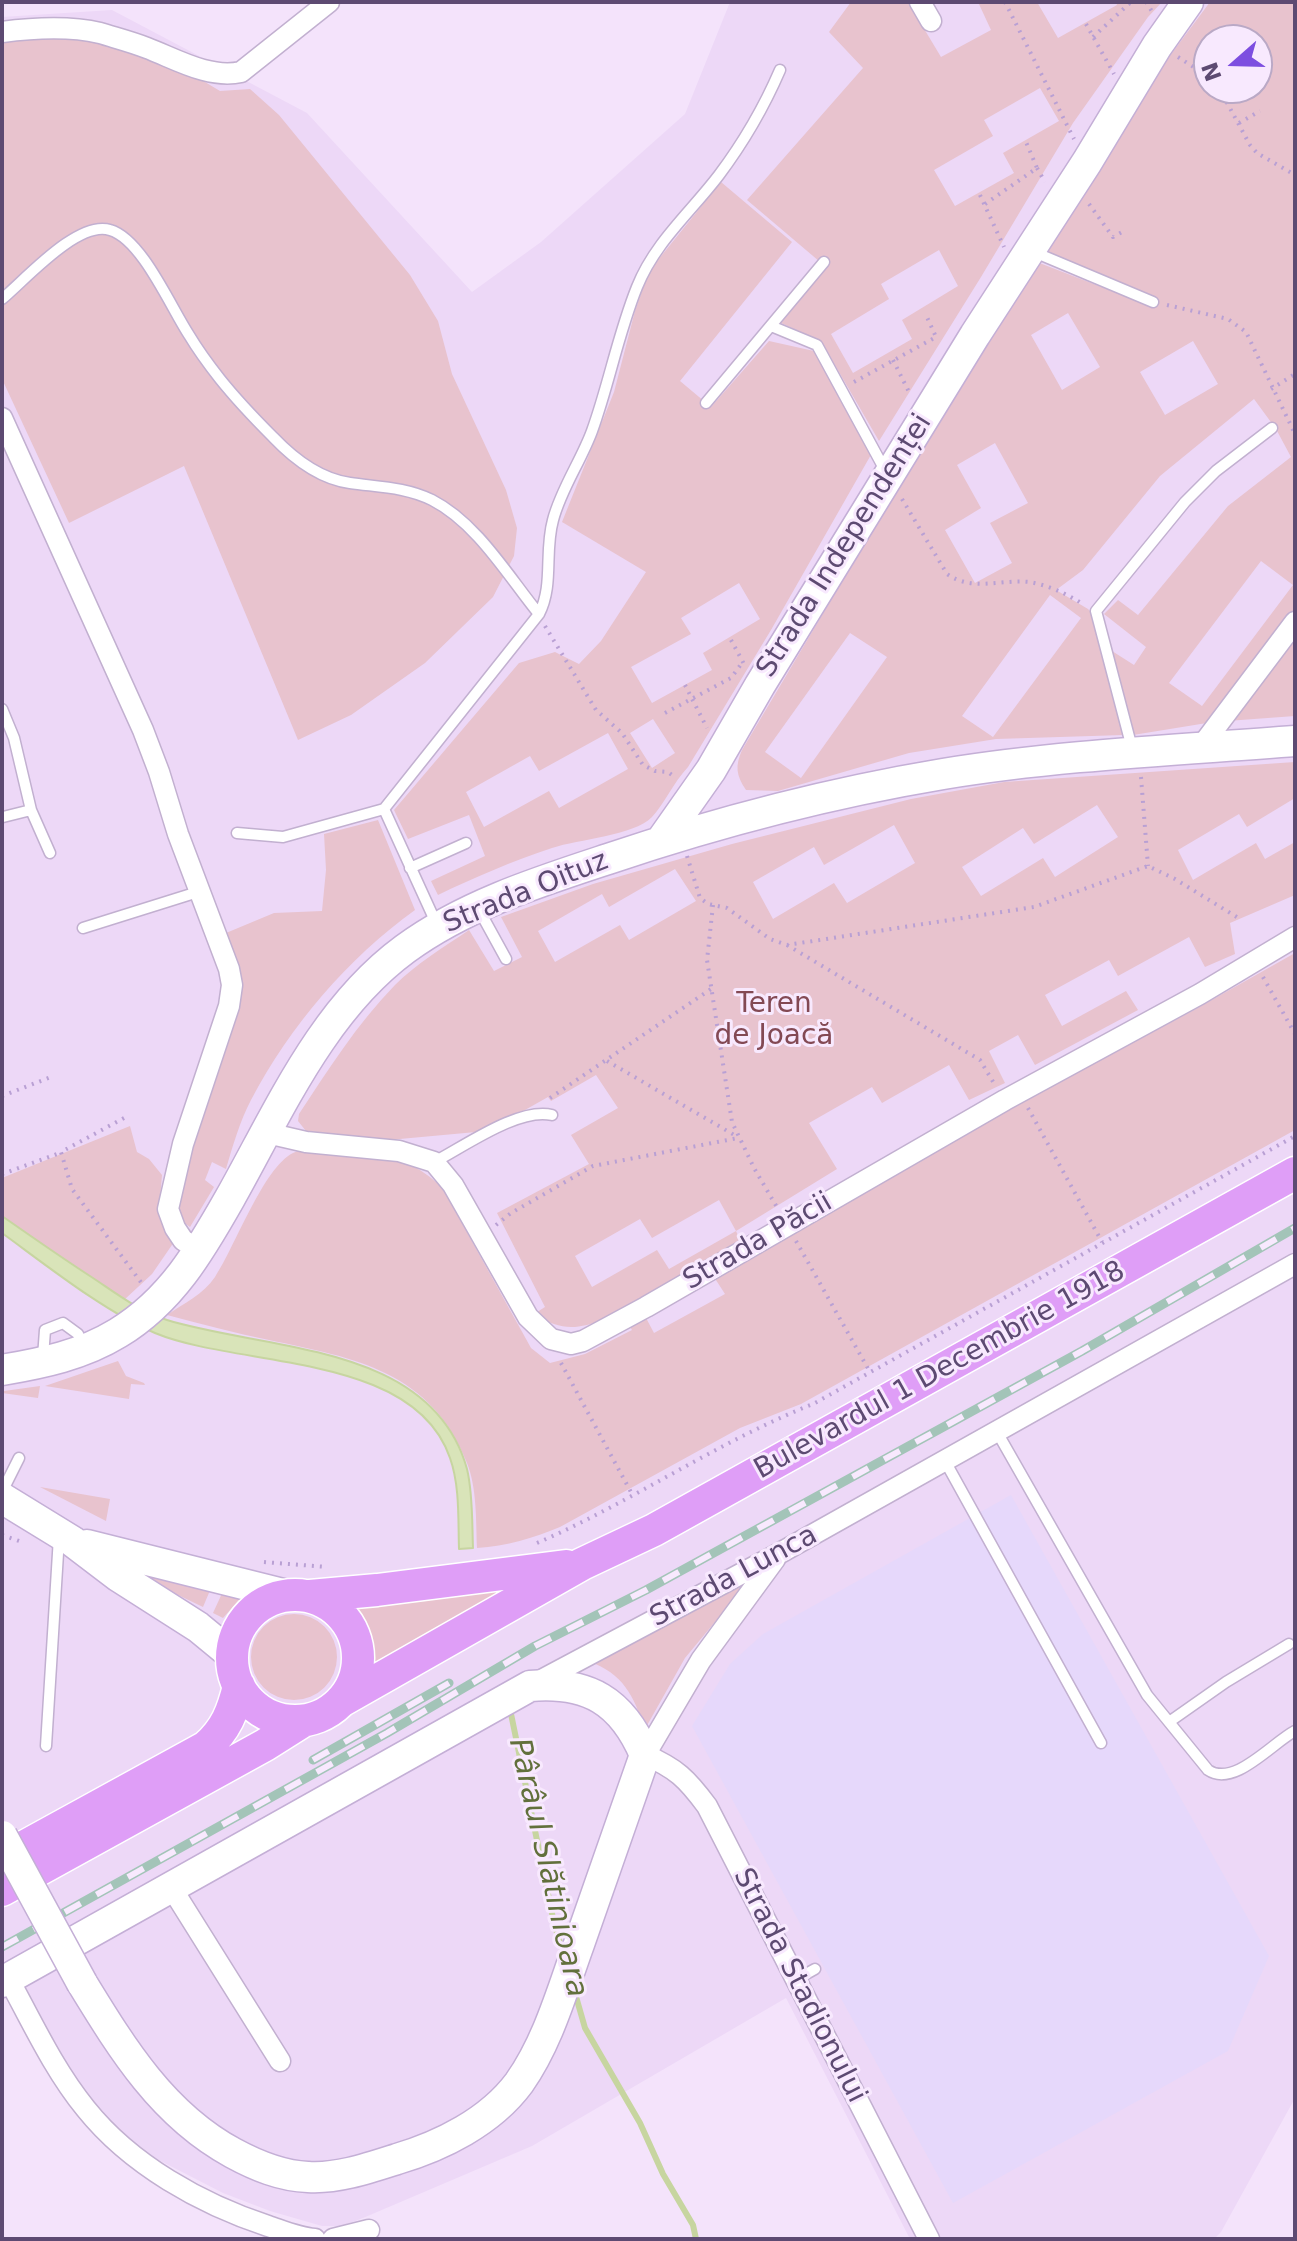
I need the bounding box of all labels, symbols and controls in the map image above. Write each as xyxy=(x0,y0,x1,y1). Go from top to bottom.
north arrow xyxy=(1193,24,1273,104)
text: N xyxy=(1197,59,1227,85)
street label: Strada Independenței xyxy=(750,408,940,684)
street label: Strada Oituz xyxy=(439,845,613,941)
park label: Teren de Joacă xyxy=(714,988,834,1054)
street label: Strada Păcii xyxy=(678,1186,838,1298)
street label: Bulevardul 1 Decembrie 1918 xyxy=(749,1255,1131,1487)
street label: Strada Lunca xyxy=(645,1519,823,1635)
water label: Pârâul Slătinioara xyxy=(500,1735,594,2001)
street label: Strada Stadionului xyxy=(725,1863,873,2109)

